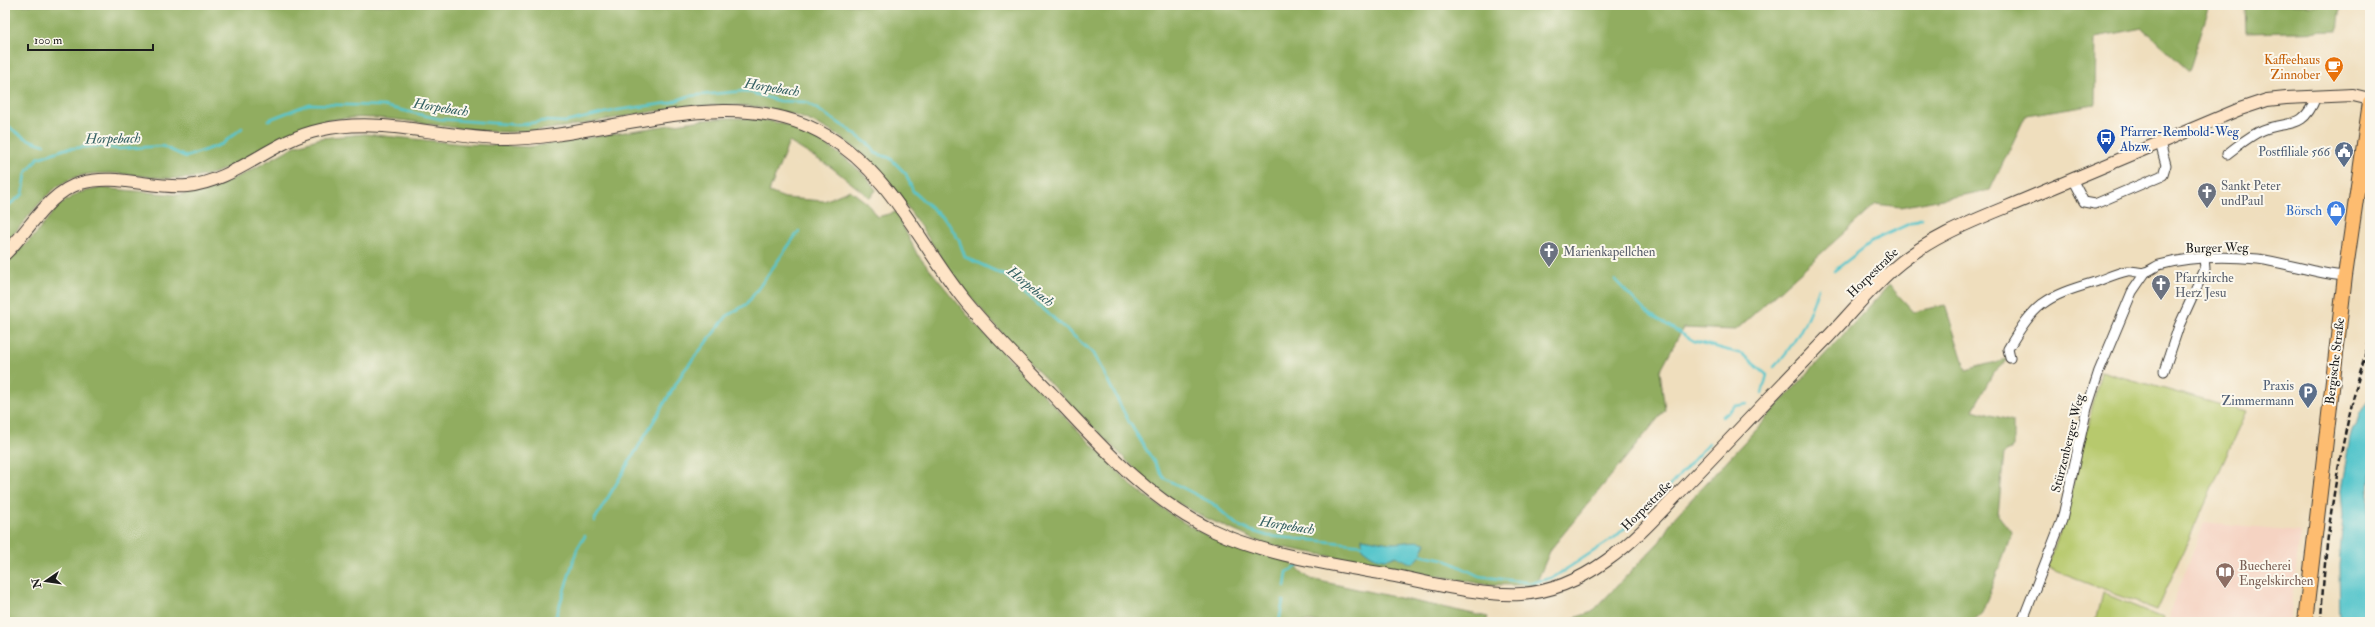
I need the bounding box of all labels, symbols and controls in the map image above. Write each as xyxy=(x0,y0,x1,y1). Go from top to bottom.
scale bar xyxy=(28,26,153,52)
text: 100 m xyxy=(34,33,63,48)
place label: Kaffeehaus Zinnober xyxy=(2264,52,2321,83)
cafe icon: Kaffeehaus Zinnober xyxy=(2323,55,2345,83)
water label: Horpebach xyxy=(742,75,801,100)
water label: Horpebach xyxy=(411,95,470,120)
place label: Pfarrer-Rembold-Weg Abzw. xyxy=(2119,124,2239,155)
bus stop icon: Pfarrer-Rembold-Weg Abzw. xyxy=(2095,127,2117,155)
water label: Horpebach xyxy=(84,130,141,148)
public building icon: Postfiliale 566 xyxy=(2333,140,2355,168)
place label: Postfiliale 566 xyxy=(2258,144,2331,160)
place label: Sankt Peter undPaul xyxy=(2221,178,2281,209)
church icon: Sankt Peter undPaul xyxy=(2196,181,2218,209)
shop icon: Börsch xyxy=(2325,199,2347,227)
place label: Börsch xyxy=(2286,203,2322,219)
street label: Burger Weg xyxy=(2185,239,2249,257)
church icon: Marienkapellchen xyxy=(1538,240,1560,268)
place label: Marienkapellchen xyxy=(1563,244,1656,261)
street label: Horpestraße xyxy=(1844,244,1903,302)
water label: Horpebach xyxy=(1003,262,1058,310)
place label: Pfarrkirche Herz Jesu xyxy=(2175,270,2234,301)
church icon: Pfarrkirche Herz Jesu xyxy=(2150,273,2172,301)
street label: Bergische Straße xyxy=(2322,316,2348,405)
place label: Praxis Zimmermann xyxy=(2222,378,2295,409)
parking icon: Praxis Zimmermann xyxy=(2297,381,2319,409)
street label: Stürzenberger Weg xyxy=(2048,392,2088,494)
street label: Horpestraße xyxy=(1618,477,1676,535)
water label: Horpebach xyxy=(1257,513,1316,538)
place label: Buecherei Engelskirchen xyxy=(2239,558,2314,589)
north arrow xyxy=(26,561,66,601)
library icon: Buecherei Engelskirchen xyxy=(2214,561,2236,589)
text: N xyxy=(29,576,44,590)

